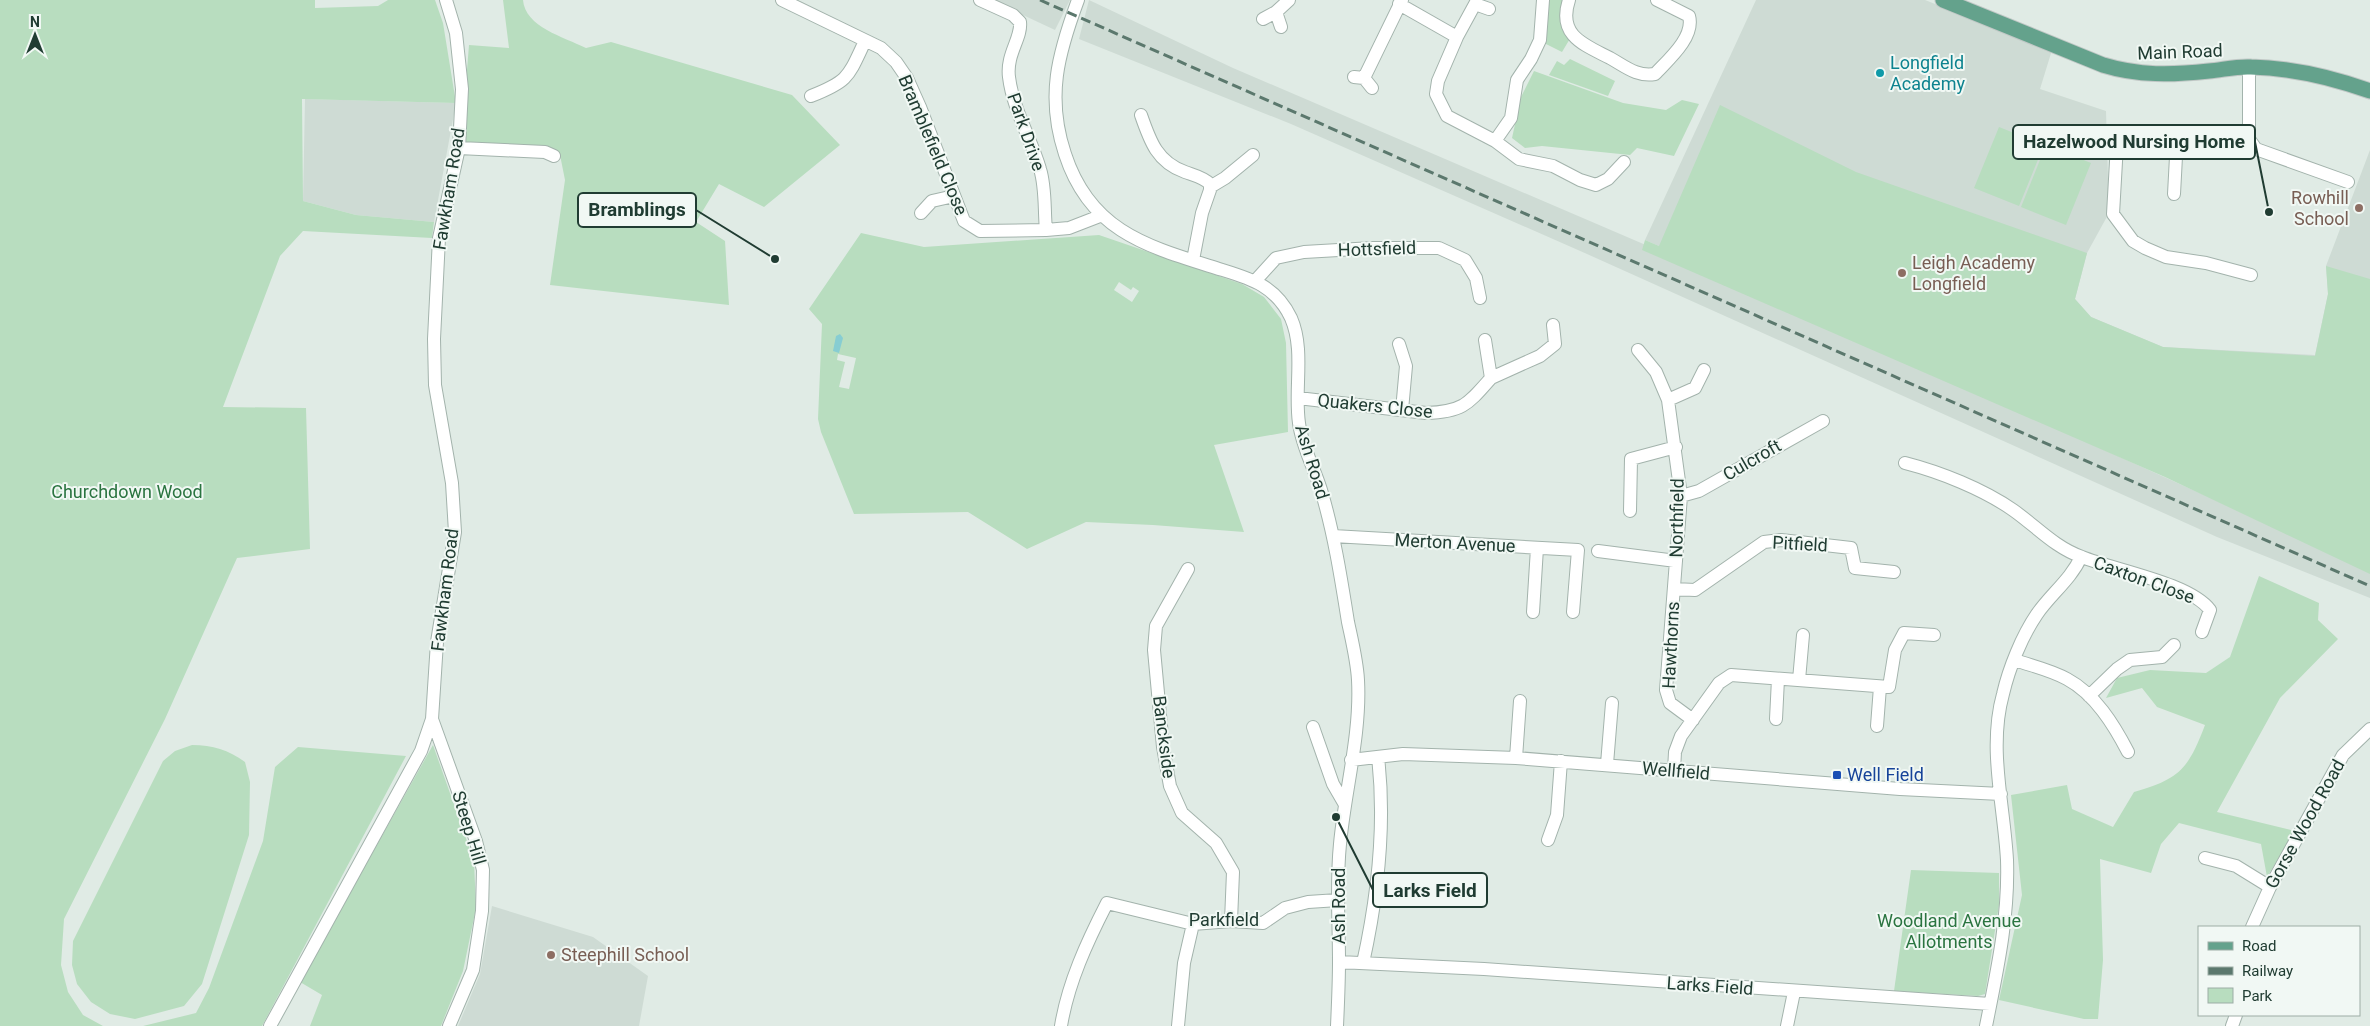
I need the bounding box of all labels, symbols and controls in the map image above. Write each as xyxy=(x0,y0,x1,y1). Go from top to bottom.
north arrow xyxy=(10,10,60,60)
text: N xyxy=(30,14,40,30)
street label: Main Road xyxy=(2137,40,2223,63)
place label: Longfield Academy xyxy=(1890,52,1965,94)
marker: Longfield Academy xyxy=(1874,67,1886,79)
street label: Bramblefield Close xyxy=(894,72,972,218)
street label: Park Drive xyxy=(1003,90,1050,174)
callout: Hazelwood Nursing Home xyxy=(2013,125,2255,159)
street label: Fawkham Road xyxy=(428,126,469,251)
text: Hazelwood Nursing Home xyxy=(2023,130,2245,153)
place label: Rowhill School xyxy=(2291,187,2349,229)
callout: Bramblings xyxy=(578,193,696,227)
text: Bramblings xyxy=(588,198,686,221)
marker: Rowhill School xyxy=(2353,202,2365,214)
street label: Hottsfield xyxy=(1338,237,1416,260)
place label: Leigh Academy Longfield xyxy=(1912,252,2036,294)
marker: Leigh Academy Longfield xyxy=(1896,267,1908,279)
street label: Quakers Close xyxy=(1316,389,1434,422)
street label: Ash Road xyxy=(1291,422,1334,502)
street label: Culcroft xyxy=(1719,434,1785,485)
street label: Northfield xyxy=(1665,478,1688,558)
park label: Churchdown Wood xyxy=(51,481,203,502)
street label: Fawkham Road xyxy=(427,527,462,652)
street label: Merton Avenue xyxy=(1394,529,1516,556)
street label: Pitfield xyxy=(1772,532,1828,555)
street label: Caxton Close xyxy=(2091,552,2198,608)
street label: Hawthorns xyxy=(1658,601,1683,689)
street label: Banckside xyxy=(1149,695,1180,779)
street label: Gorse Wood Road xyxy=(2260,756,2349,892)
street label: Wellfield xyxy=(1641,757,1711,784)
place label: Well Field xyxy=(1847,764,1924,785)
marker: Well Field xyxy=(1831,769,1843,781)
street label: Steep Hill xyxy=(448,788,491,867)
street label: Ash Road xyxy=(1328,868,1349,944)
callout: Larks Field xyxy=(1373,873,1487,907)
text: Larks Field xyxy=(1383,879,1477,902)
street label: Parkfield xyxy=(1189,909,1259,930)
park label: Woodland Avenue Allotments xyxy=(1877,910,2021,952)
legend xyxy=(2198,926,2360,1016)
text: Road xyxy=(2242,937,2276,955)
place label: Steephill School xyxy=(561,944,689,965)
marker: Steephill School xyxy=(545,949,557,961)
text: Railway xyxy=(2242,962,2293,980)
street label: Larks Field xyxy=(1666,972,1754,999)
text: Park xyxy=(2242,987,2273,1005)

